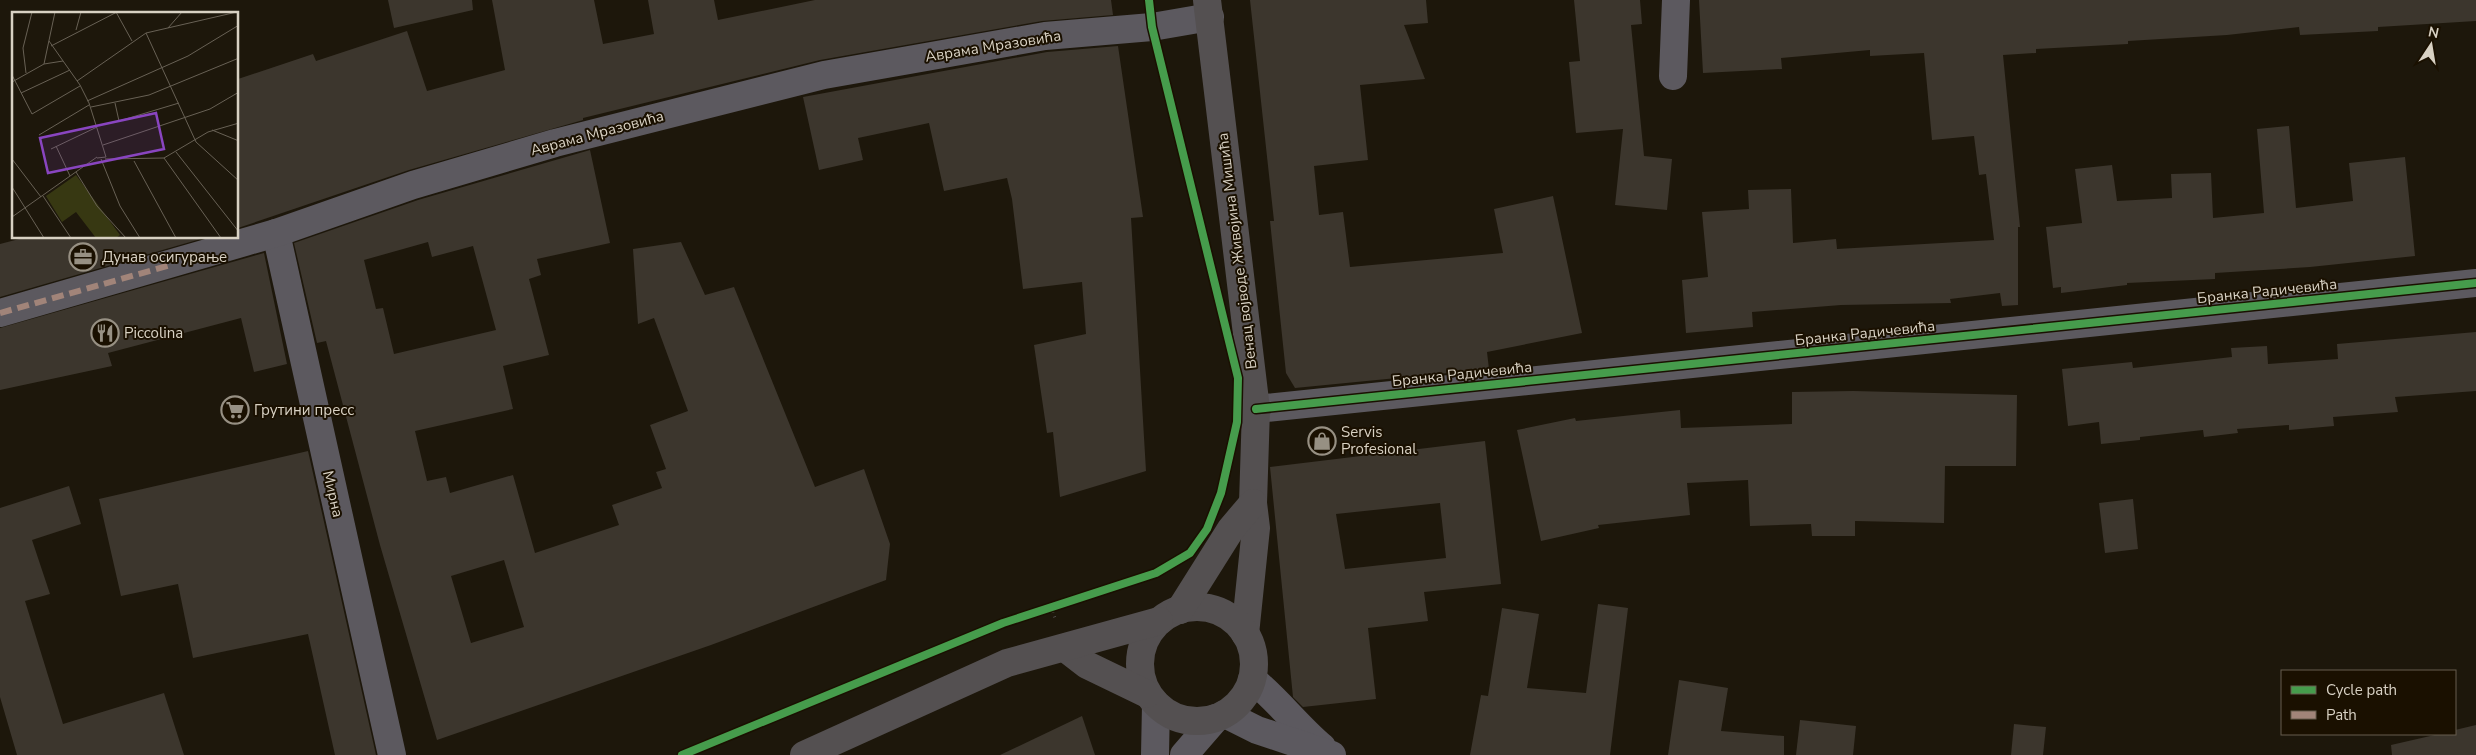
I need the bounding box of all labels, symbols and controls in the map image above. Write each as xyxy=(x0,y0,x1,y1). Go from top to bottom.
inset map xyxy=(12,12,239,239)
north arrow xyxy=(2406,20,2456,70)
text: N xyxy=(2426,22,2441,43)
street label: Аврама Мразовића xyxy=(924,25,1062,67)
street label: Аврама Мразовића xyxy=(528,106,666,160)
street label: Венац војводе Живојина Мишића xyxy=(1213,132,1261,370)
office icon: Дунав осигурање xyxy=(68,242,98,272)
place label: Дунав осигурање xyxy=(102,247,227,267)
street label: Бранка Радичевића xyxy=(2196,274,2338,308)
street label: Бранка Радичевића xyxy=(1794,316,1936,350)
restaurant icon: Piccolina xyxy=(90,318,120,348)
place label: Piccolina xyxy=(124,323,183,343)
street label: Бранка Радичевића xyxy=(1391,357,1533,391)
supermarket icon: Грутини пресс xyxy=(220,395,250,425)
place label: Грутини пресс xyxy=(254,400,354,420)
place label: Servis Profesional xyxy=(1341,422,1417,459)
shop icon: Servis Profesional xyxy=(1307,426,1337,456)
street label: Мирна xyxy=(318,469,348,519)
legend xyxy=(2281,670,2456,735)
text: Cycle path xyxy=(2326,680,2397,700)
text: Path xyxy=(2326,705,2357,725)

